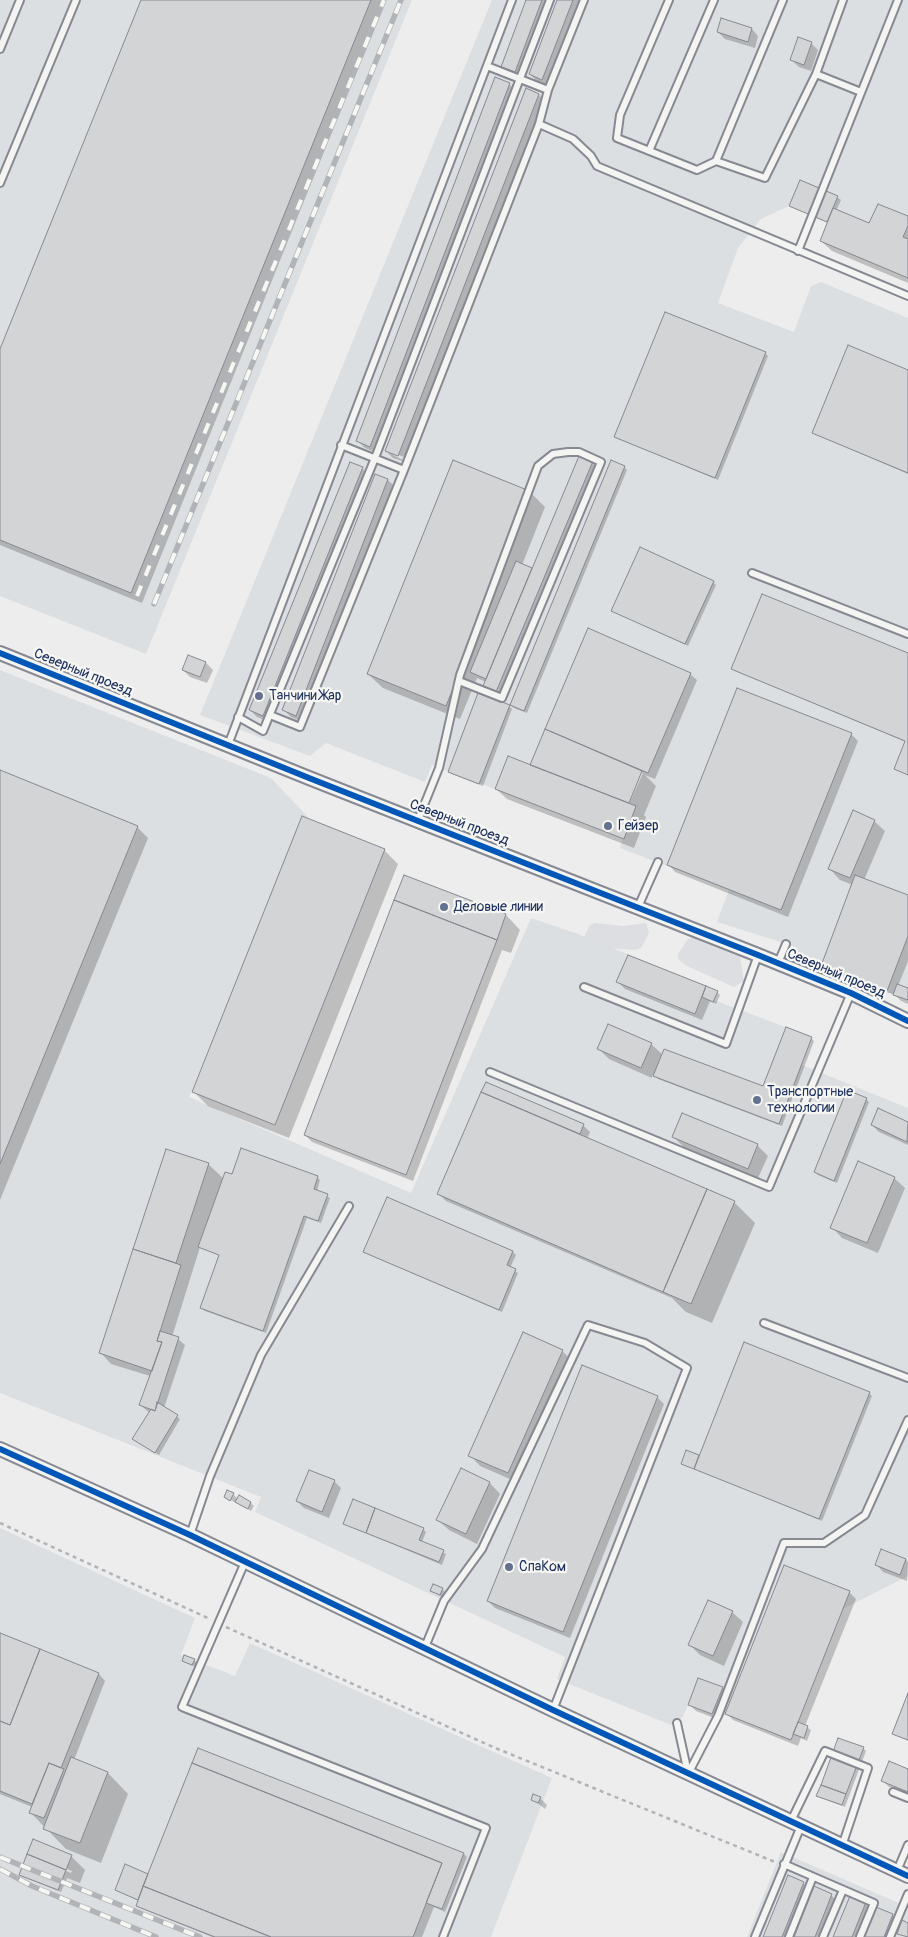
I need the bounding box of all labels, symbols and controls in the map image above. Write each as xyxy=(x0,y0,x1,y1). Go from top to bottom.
street label: Северный проезд xyxy=(31,646,135,700)
place label: Танчини Жар xyxy=(269,688,341,704)
marker: Танчини Жар xyxy=(253,690,265,702)
street label: Северный проезд xyxy=(407,796,511,850)
place label: Гейзер xyxy=(618,818,659,834)
marker: Гейзер xyxy=(602,820,614,832)
place label: Деловые линии xyxy=(454,899,543,915)
marker: Деловые линии xyxy=(438,901,450,913)
street label: Северный проезд xyxy=(784,946,888,1002)
place label: Транспортные технологии xyxy=(767,1084,853,1116)
marker: Транспортные технологии xyxy=(751,1094,763,1106)
place label: СпаКом xyxy=(519,1559,566,1575)
marker: СпаКом xyxy=(503,1561,515,1573)

